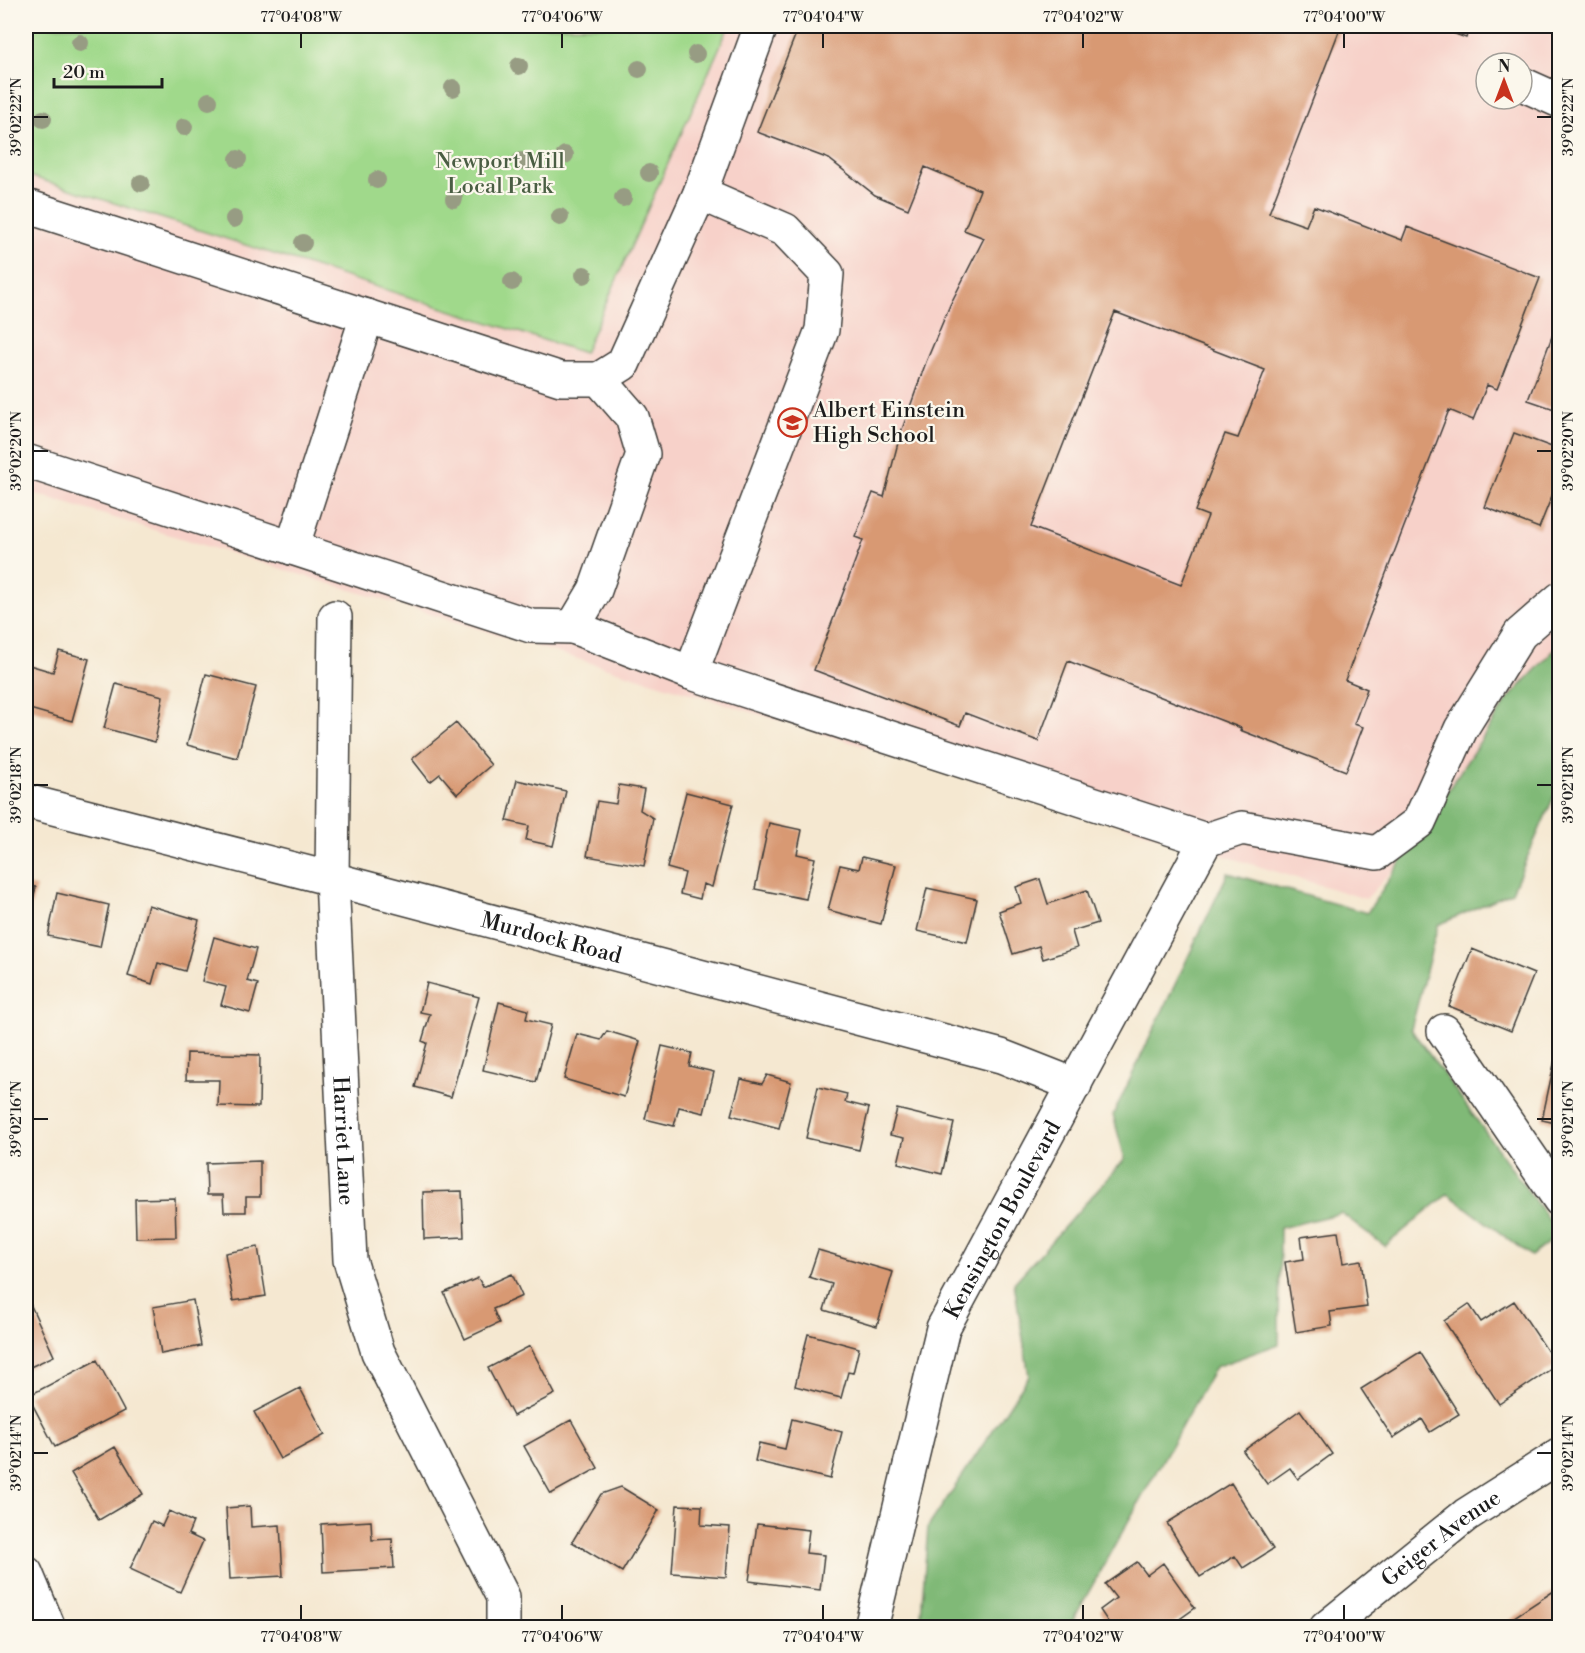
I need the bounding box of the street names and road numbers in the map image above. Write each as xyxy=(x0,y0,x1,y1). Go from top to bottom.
street label: Murdock Road xyxy=(478,907,625,970)
street label: Harriet Lane xyxy=(326,1076,359,1206)
street label: Kensington Boulevard xyxy=(939,1116,1067,1324)
street label: Geiger Avenue xyxy=(1376,1485,1506,1593)

